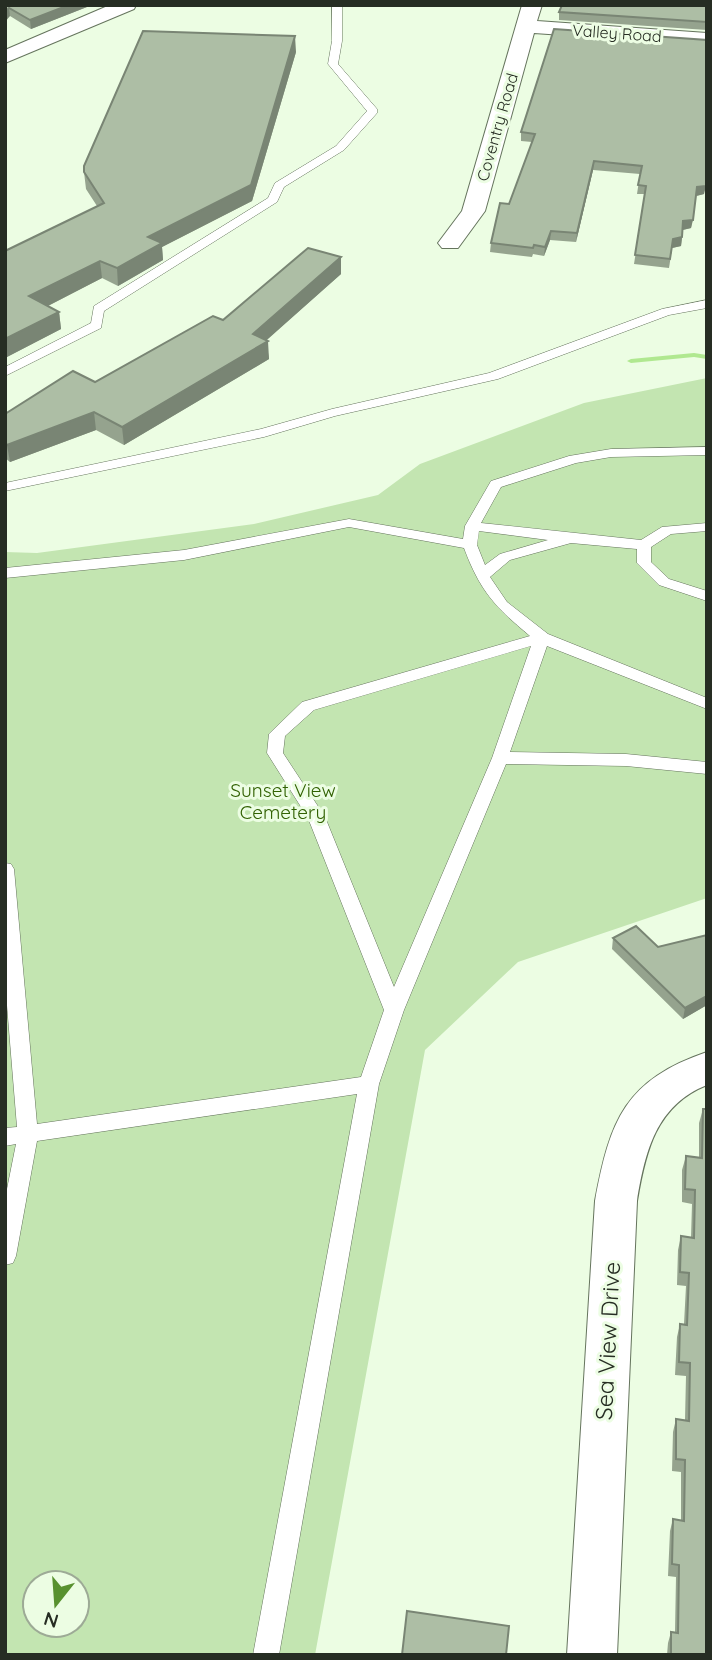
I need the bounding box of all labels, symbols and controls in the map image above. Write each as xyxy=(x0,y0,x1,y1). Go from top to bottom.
street label: Valley Road xyxy=(572,20,662,46)
street label: Coventry Road xyxy=(472,71,522,183)
park label: Sunset View Cemetery xyxy=(230,778,336,824)
street label: Sea View Drive xyxy=(589,1261,626,1421)
north arrow xyxy=(21,1569,91,1639)
text: N xyxy=(41,1607,61,1634)

